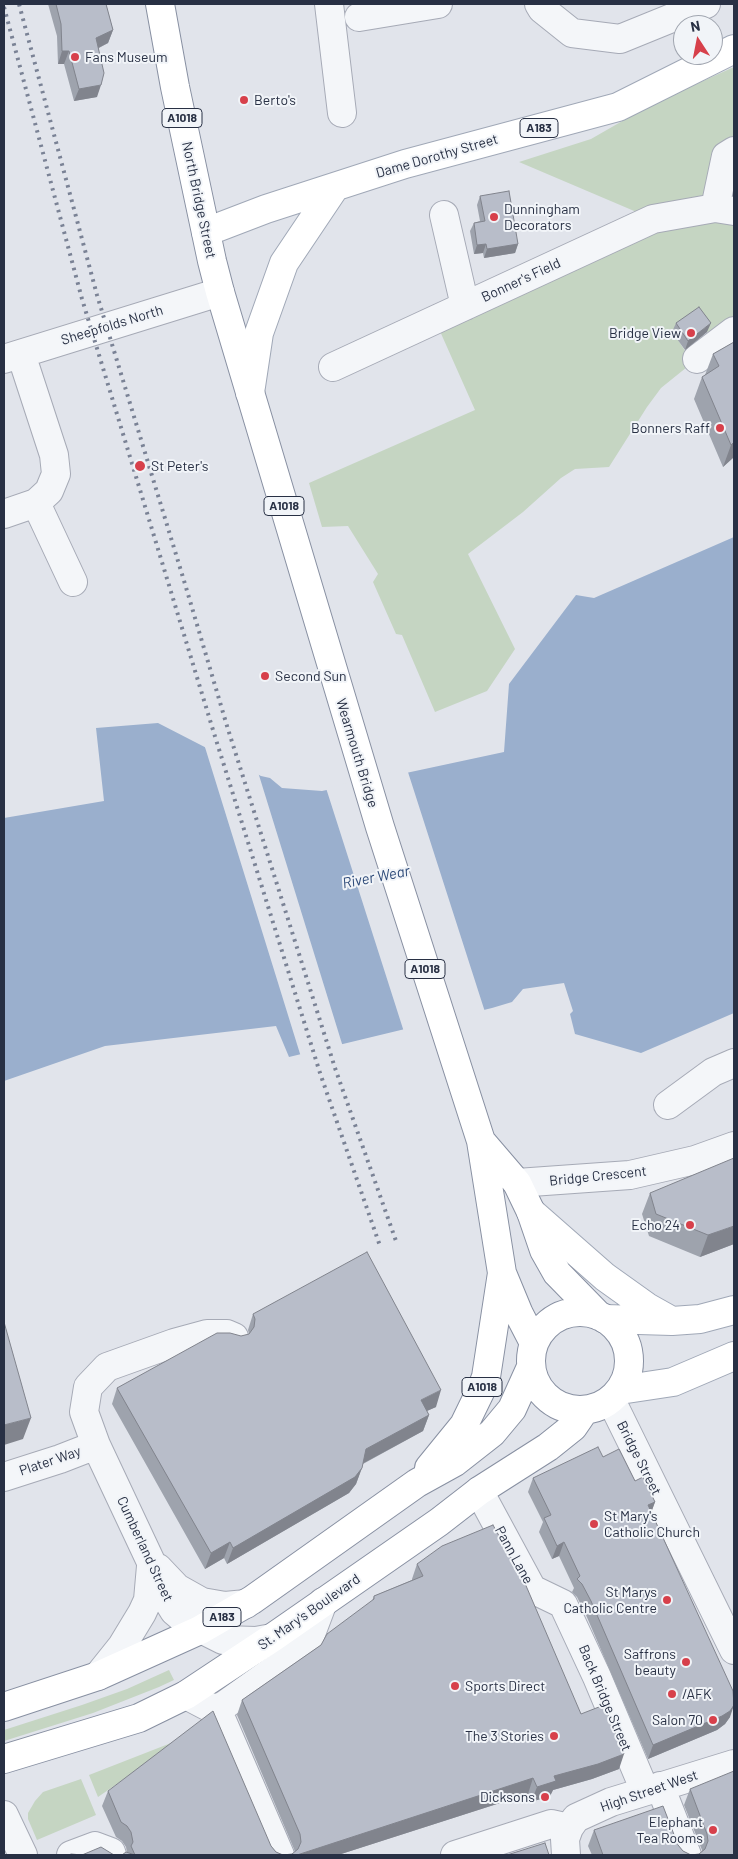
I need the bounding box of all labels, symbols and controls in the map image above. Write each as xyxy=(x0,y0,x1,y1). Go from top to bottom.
north arrow xyxy=(673,15,723,65)
text: N xyxy=(689,17,701,35)
place label: Fans Museum xyxy=(85,49,168,65)
marker: Fans Museum xyxy=(69,51,81,63)
place label: Berto's xyxy=(254,92,296,108)
marker: Berto's xyxy=(238,94,250,106)
road number: A1018 xyxy=(162,109,202,128)
road number: A183 xyxy=(520,119,558,138)
street label: Dame Dorothy Street xyxy=(374,131,500,181)
street label: North Bridge Street xyxy=(178,140,220,260)
place label: Dunningham Decorators xyxy=(504,201,580,233)
marker: Dunningham Decorators xyxy=(488,211,500,223)
street label: Bonner's Field xyxy=(479,254,563,306)
street label: Sheepfolds North xyxy=(59,302,165,348)
place label: Bridge View xyxy=(609,325,681,341)
marker: Bridge View xyxy=(685,327,697,339)
place label: Bonners Raff xyxy=(631,420,710,436)
marker: Bonners Raff xyxy=(714,422,726,434)
place label: St Peter's xyxy=(151,458,209,474)
marker: St Peter's xyxy=(133,459,147,473)
road number: A1018 xyxy=(264,496,304,516)
place label: Second Sun xyxy=(275,668,347,684)
marker: Second Sun xyxy=(259,670,271,682)
street label: Wearmouth Bridge xyxy=(332,696,382,810)
water label: River Wear xyxy=(341,862,411,892)
road number: A1018 xyxy=(405,960,445,979)
street label: Bridge Crescent xyxy=(549,1163,647,1189)
place label: Echo 24 xyxy=(631,1217,680,1233)
marker: Echo 24 xyxy=(684,1219,696,1231)
road number: A1018 xyxy=(462,1378,502,1396)
street label: Bridge Street xyxy=(613,1418,665,1498)
street label: Plater Way xyxy=(17,1443,83,1479)
street label: Cumberland Street xyxy=(113,1494,177,1604)
place label: St Mary's Catholic Church xyxy=(604,1508,700,1540)
marker: St Mary's Catholic Church xyxy=(588,1518,600,1530)
street label: Pann Lane xyxy=(491,1523,537,1587)
street label: St. Mary's Boulevard xyxy=(255,1570,363,1654)
place label: St Marys Catholic Centre xyxy=(563,1584,657,1616)
marker: St Marys Catholic Centre xyxy=(661,1594,673,1606)
road number: A183 xyxy=(203,1608,241,1626)
street label: Back Bridge Street xyxy=(575,1642,635,1754)
place label: Saffrons beauty xyxy=(624,1646,676,1678)
marker: Saffrons beauty xyxy=(680,1656,692,1668)
place label: Sports Direct xyxy=(465,1678,545,1694)
marker: Sports Direct xyxy=(449,1680,461,1692)
place label: /AFK xyxy=(682,1686,711,1702)
marker: /AFK xyxy=(666,1688,678,1700)
place label: Salon 70 xyxy=(652,1712,703,1728)
marker: Salon 70 xyxy=(707,1714,719,1726)
place label: The 3 Stories xyxy=(465,1728,544,1744)
marker: The 3 Stories xyxy=(548,1730,560,1742)
street label: High Street West xyxy=(598,1766,700,1816)
place label: Dicksons xyxy=(480,1789,535,1805)
marker: Dicksons xyxy=(539,1791,551,1803)
place label: Elephant Tea Rooms xyxy=(637,1814,703,1846)
marker: Elephant Tea Rooms xyxy=(707,1824,719,1836)

